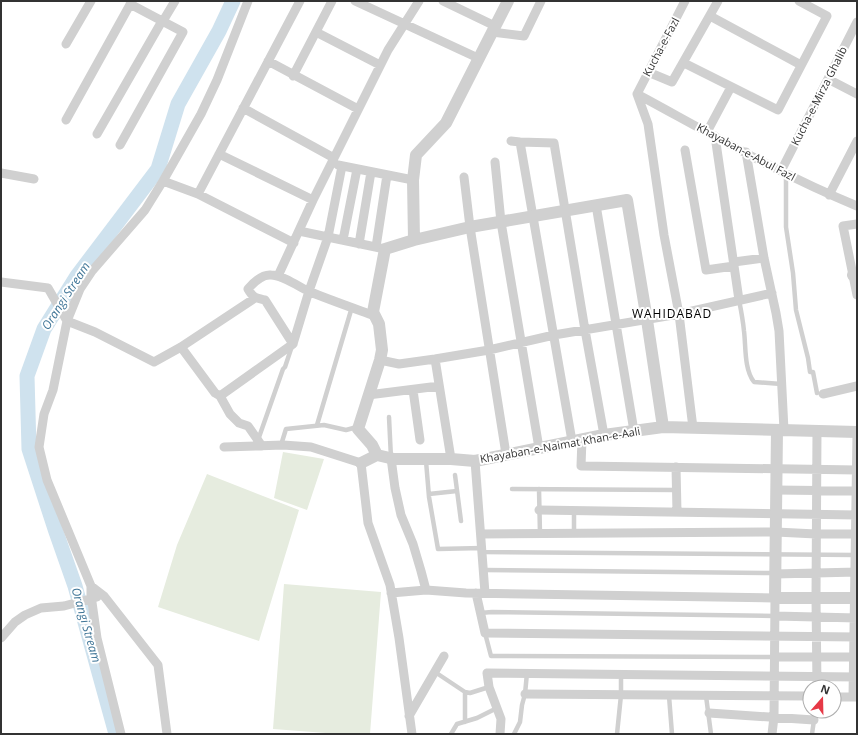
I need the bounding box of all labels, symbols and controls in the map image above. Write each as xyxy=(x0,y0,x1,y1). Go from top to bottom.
street label: Kucha-e-Fazl xyxy=(639,15,682,79)
street label: Kucha-e-Mirza Ghalib xyxy=(787,43,850,148)
street label: Khayaban-e-Abul Fazl xyxy=(694,119,798,184)
water label: Orangi Stream xyxy=(37,259,94,333)
district label: WAHIDABAD xyxy=(632,305,712,322)
street label: Khayaban-e-Naimat Khan-e-Aali xyxy=(479,423,641,466)
water label: Orangi Stream xyxy=(68,585,105,664)
north arrow xyxy=(802,679,842,719)
text: N xyxy=(819,681,832,698)

